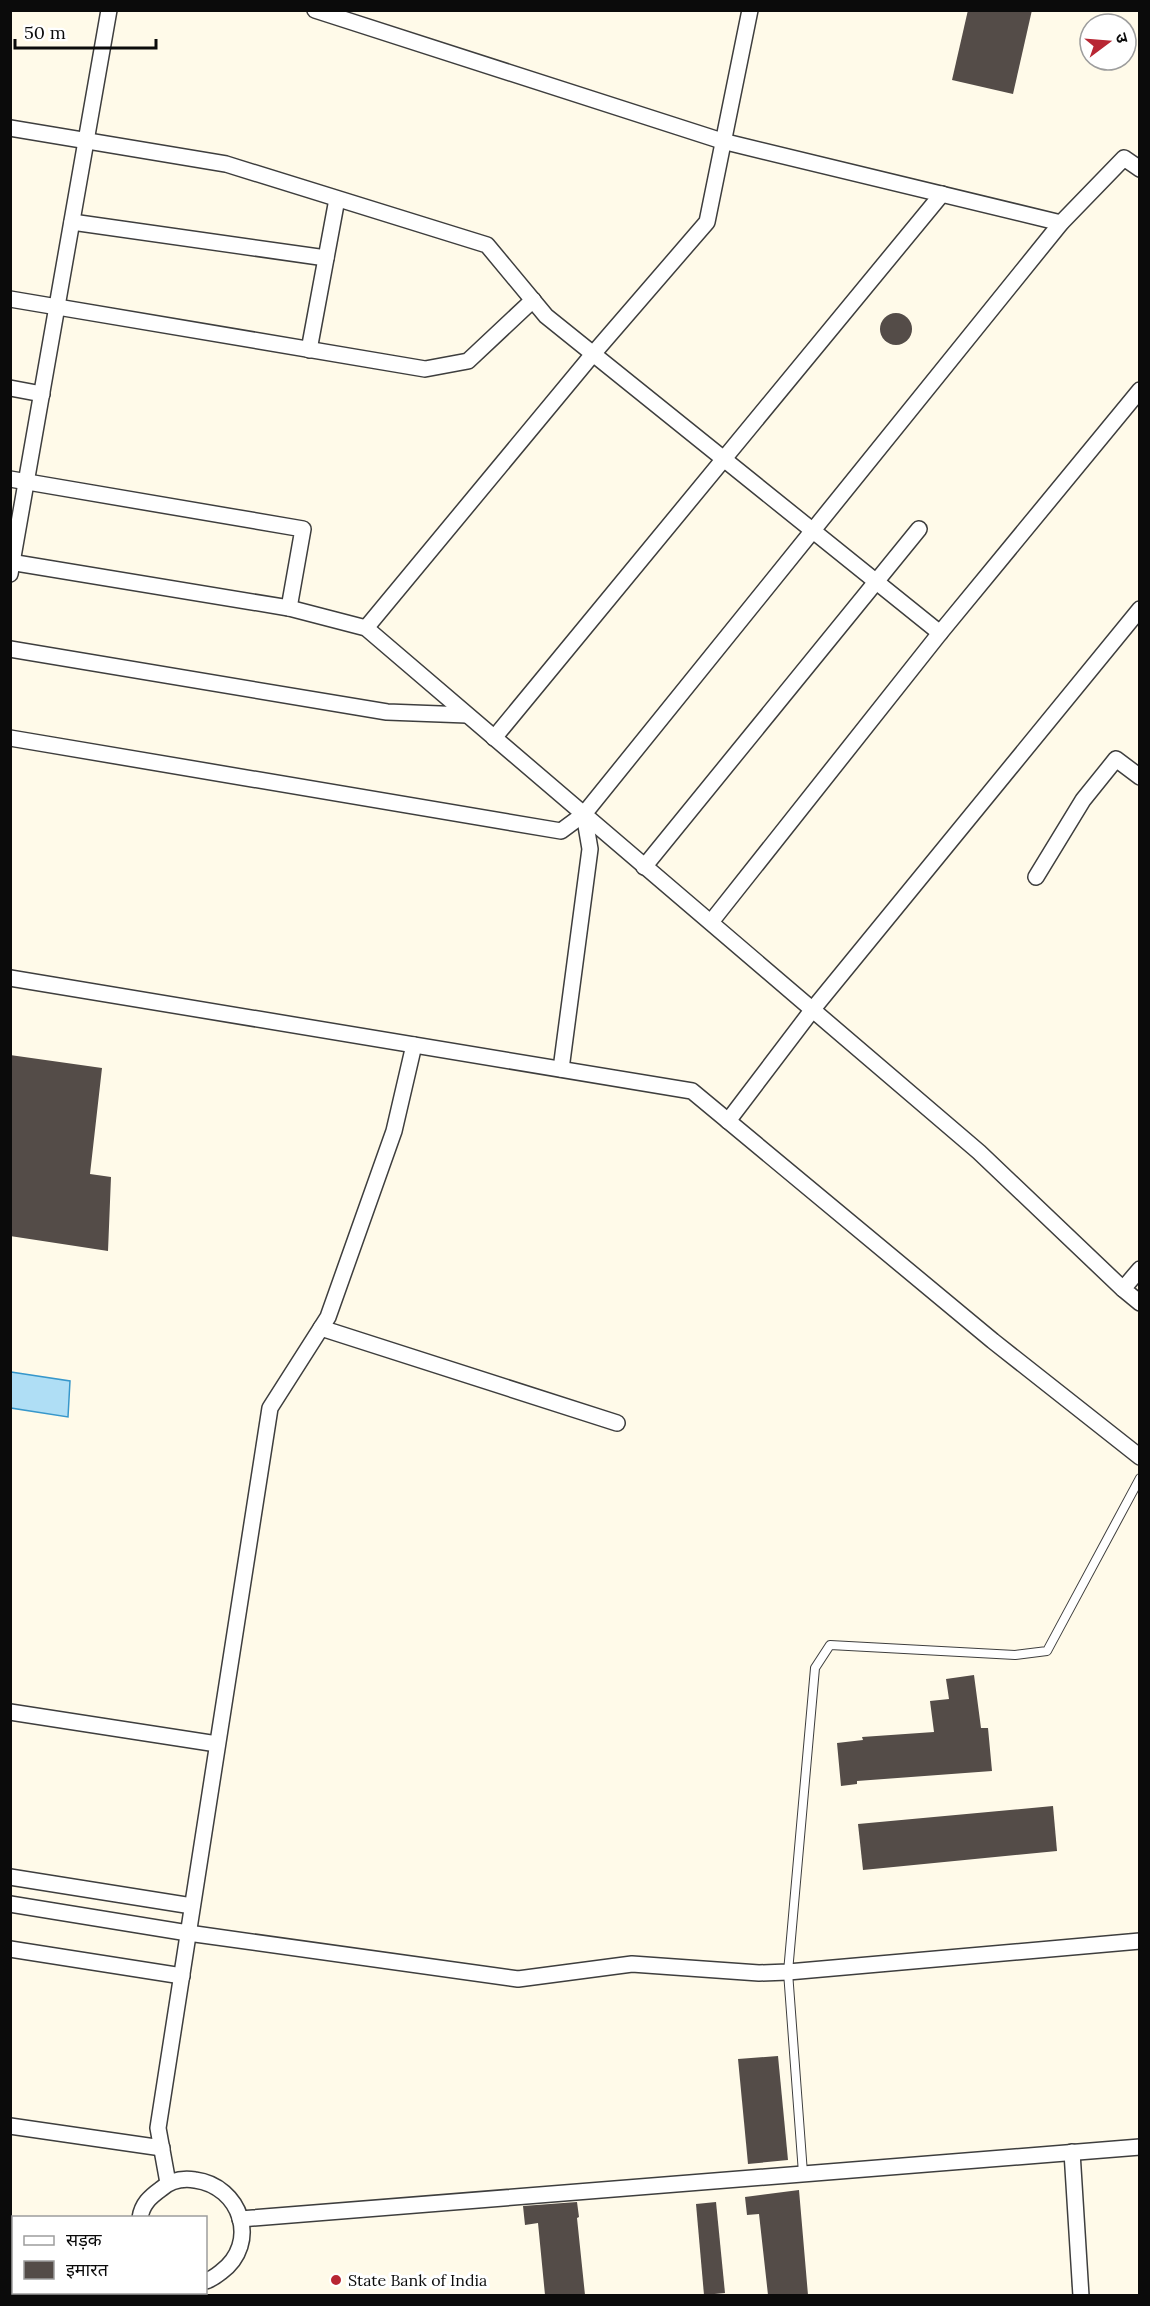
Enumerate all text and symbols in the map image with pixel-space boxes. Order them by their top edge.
scale bar [15,12,156,50]
north arrow [1078,12,1138,72]
text: 50 m [24,21,66,44]
text: उ [1112,31,1133,46]
legend [12,2216,207,2294]
text: सड़क [66,2228,103,2251]
text: इमारत [66,2258,109,2281]
place label: State Bank of India [348,2270,487,2290]
marker: State Bank of India [329,2273,343,2287]

